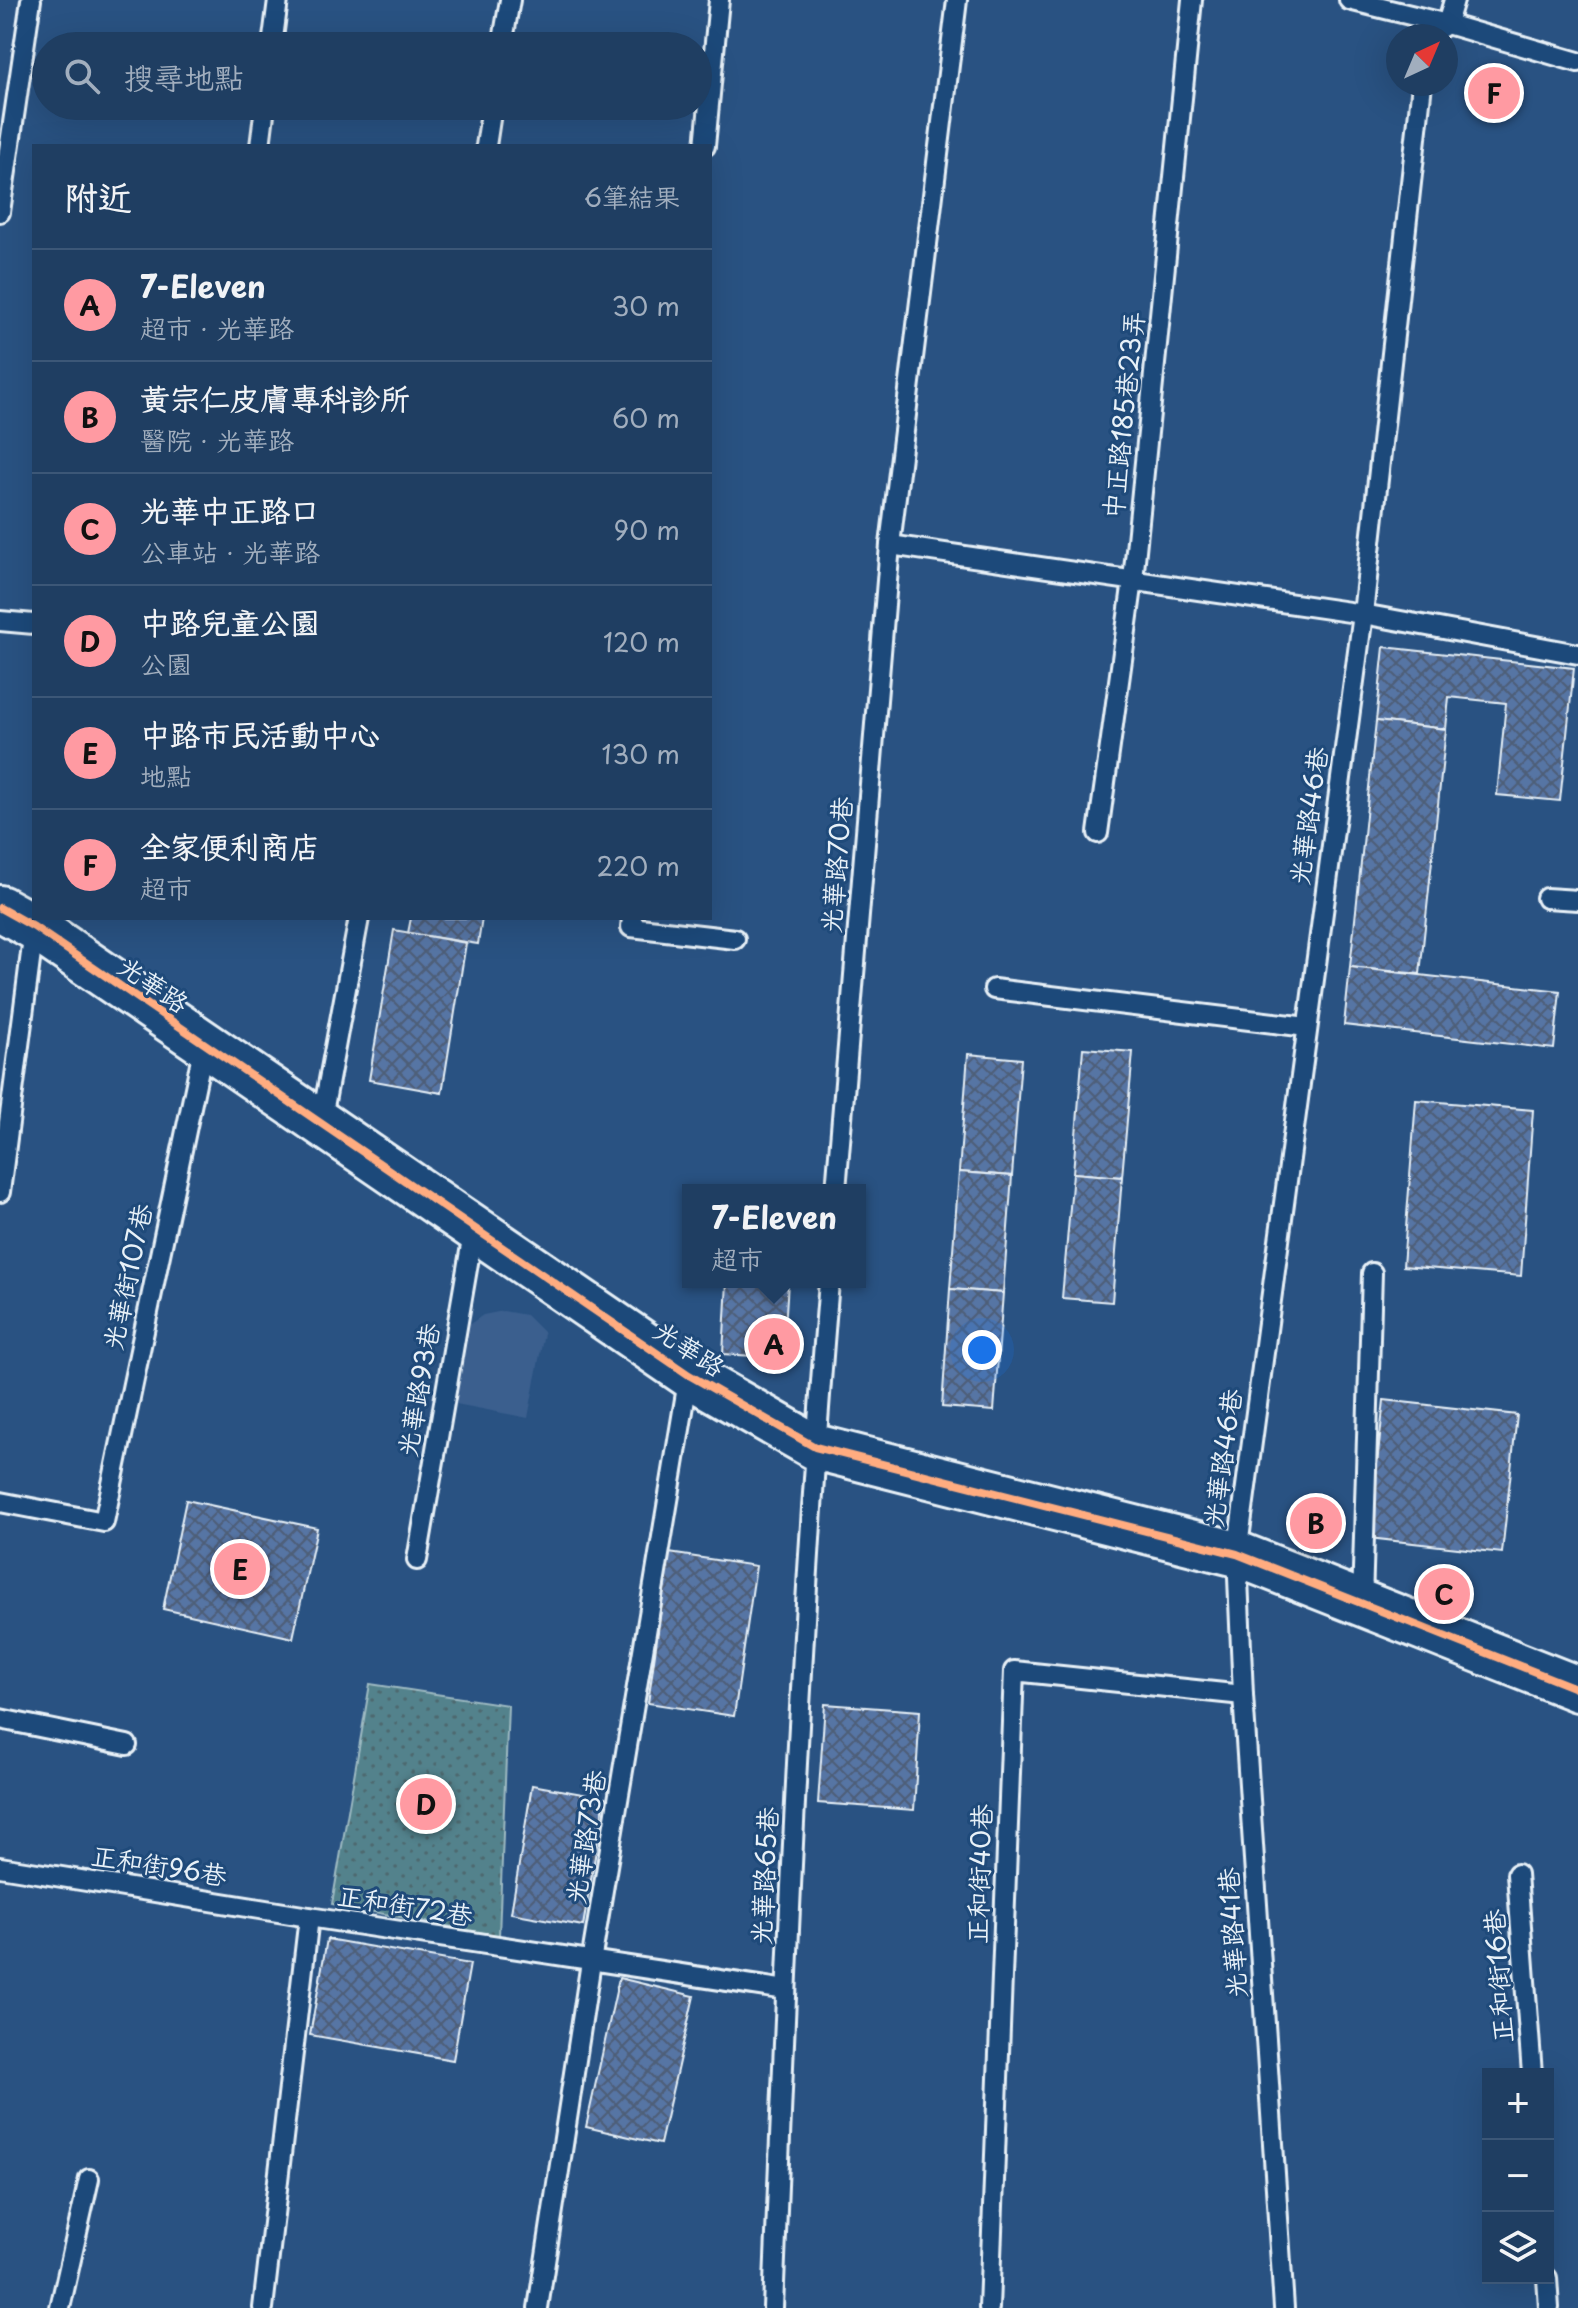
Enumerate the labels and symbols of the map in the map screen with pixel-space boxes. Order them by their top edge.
north arrow [1386,24,1458,96]
pin: F [1468,63,1520,123]
street label: 中正路185巷23弄 [1092,309,1153,521]
street label: 光華路46巷 [1279,744,1337,888]
street label: 光華路70巷 [810,795,861,935]
street label: 光華路 [111,946,197,1022]
street label: 光華街107巷 [92,1200,161,1353]
street label: 光華路 [646,1310,733,1385]
pin: A [748,1314,800,1374]
street label: 光華路93巷 [387,1320,449,1460]
your location [962,1330,1002,1370]
street label: 光華路46巷 [1193,1386,1251,1530]
pin: B [1290,1493,1342,1553]
pin: E [214,1539,266,1599]
pin: C [1418,1564,1470,1624]
street label: 光華路73巷 [555,1767,614,1907]
pin: D [400,1774,452,1834]
street label: 正和街40巷 [957,1803,1000,1945]
street label: 光華路65巷 [740,1806,787,1946]
street label: 正和街96巷 [89,1835,230,1894]
street label: 光華路41巷 [1207,1866,1256,2000]
street label: 正和街72巷 [335,1875,476,1934]
street label: 正和街16巷 [1473,1908,1522,2044]

